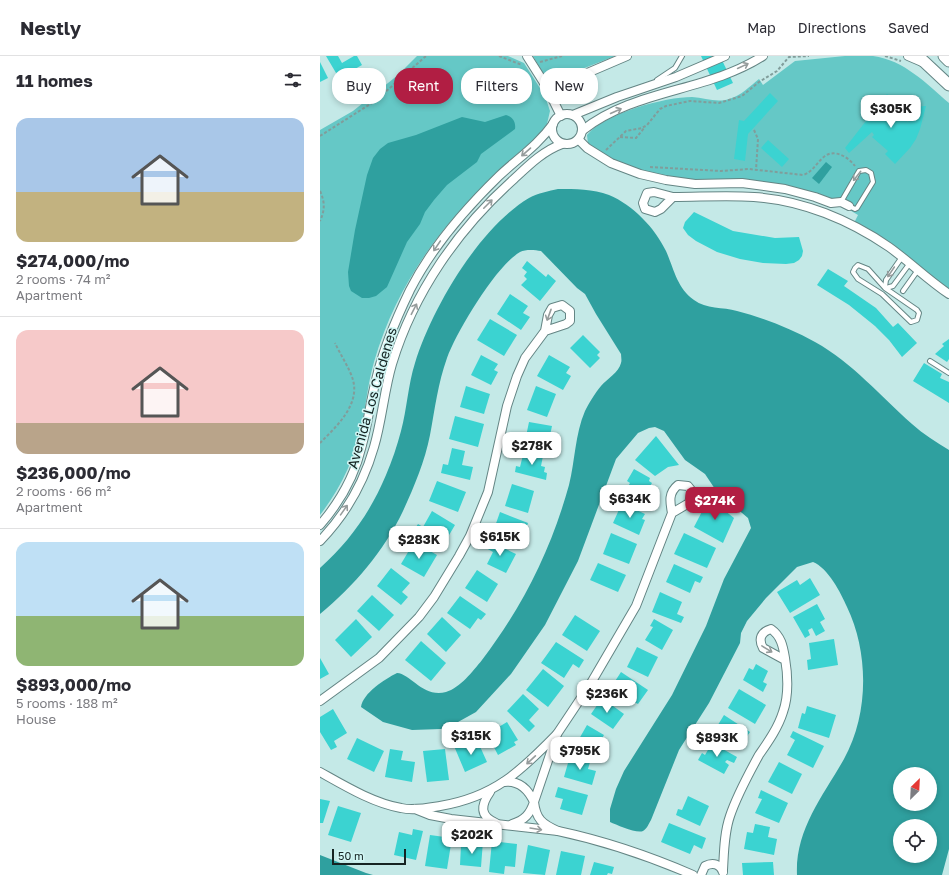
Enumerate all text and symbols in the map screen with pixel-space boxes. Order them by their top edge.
text: Nestly [20,16,81,39]
text: Map [747,19,776,36]
text: Directions [798,19,866,36]
text: Saved [888,19,929,36]
one-way arrow [737,62,749,69]
chip: Buy [332,68,386,104]
chip: Rent [394,68,453,104]
chip: Filters [461,68,532,104]
chip: New [540,68,598,104]
icon: filters [282,69,304,91]
text: 11 homes [16,70,93,91]
pin: $305K [863,95,919,129]
text: $305K [870,100,912,116]
one-way arrow [610,107,622,114]
icon: home [124,144,196,216]
one-way arrow [521,148,531,157]
one-way arrow [852,170,861,181]
one-way arrow [483,199,493,208]
one-way arrow [433,241,441,252]
text: $274,000/mo [16,250,129,271]
one-way arrow [887,266,895,277]
text: 2 rooms · 74 m² [16,271,110,287]
text: Apartment [16,287,83,303]
one-way arrow [411,304,418,316]
one-way arrow [545,309,553,321]
street label: Avenida Los Caldenes [343,325,400,471]
icon: home [124,356,196,428]
pin: $278K [504,432,560,466]
text: $278K [511,437,553,453]
text: $236,000/mo [16,462,131,483]
text: 2 rooms · 66 m² [16,483,111,499]
pin: $634K [602,485,658,519]
pin: $274K [687,487,743,521]
text: $634K [609,490,651,506]
text: $274K [694,492,736,508]
text: Apartment [16,499,83,515]
one-way arrow [340,505,348,516]
pin: $615K [472,523,528,557]
pin: $283K [391,526,447,560]
text: $615K [479,528,521,544]
text: $283K [398,531,440,547]
icon: home [124,568,196,640]
one-way arrow [761,646,773,654]
text: $893,000/mo [16,674,131,695]
pin: $236K [579,680,635,714]
text: $236K [586,685,628,701]
text: 5 rooms · 188 m² [16,695,118,711]
text: House [16,711,56,727]
pin: $315K [443,722,499,756]
pin: $893K [689,724,745,758]
text: $315K [451,727,491,743]
text: $893K [696,729,738,745]
pin: $795K [552,737,608,771]
text: $795K [559,742,601,758]
one-way arrow [526,755,536,765]
north arrow [893,767,937,811]
map controls [893,767,937,863]
button: locate [893,819,937,863]
pin: $202K [444,821,500,855]
one-way arrow [529,825,542,833]
text: $202K [451,826,493,842]
scale bar [332,847,406,866]
text: 50 m [338,849,364,862]

